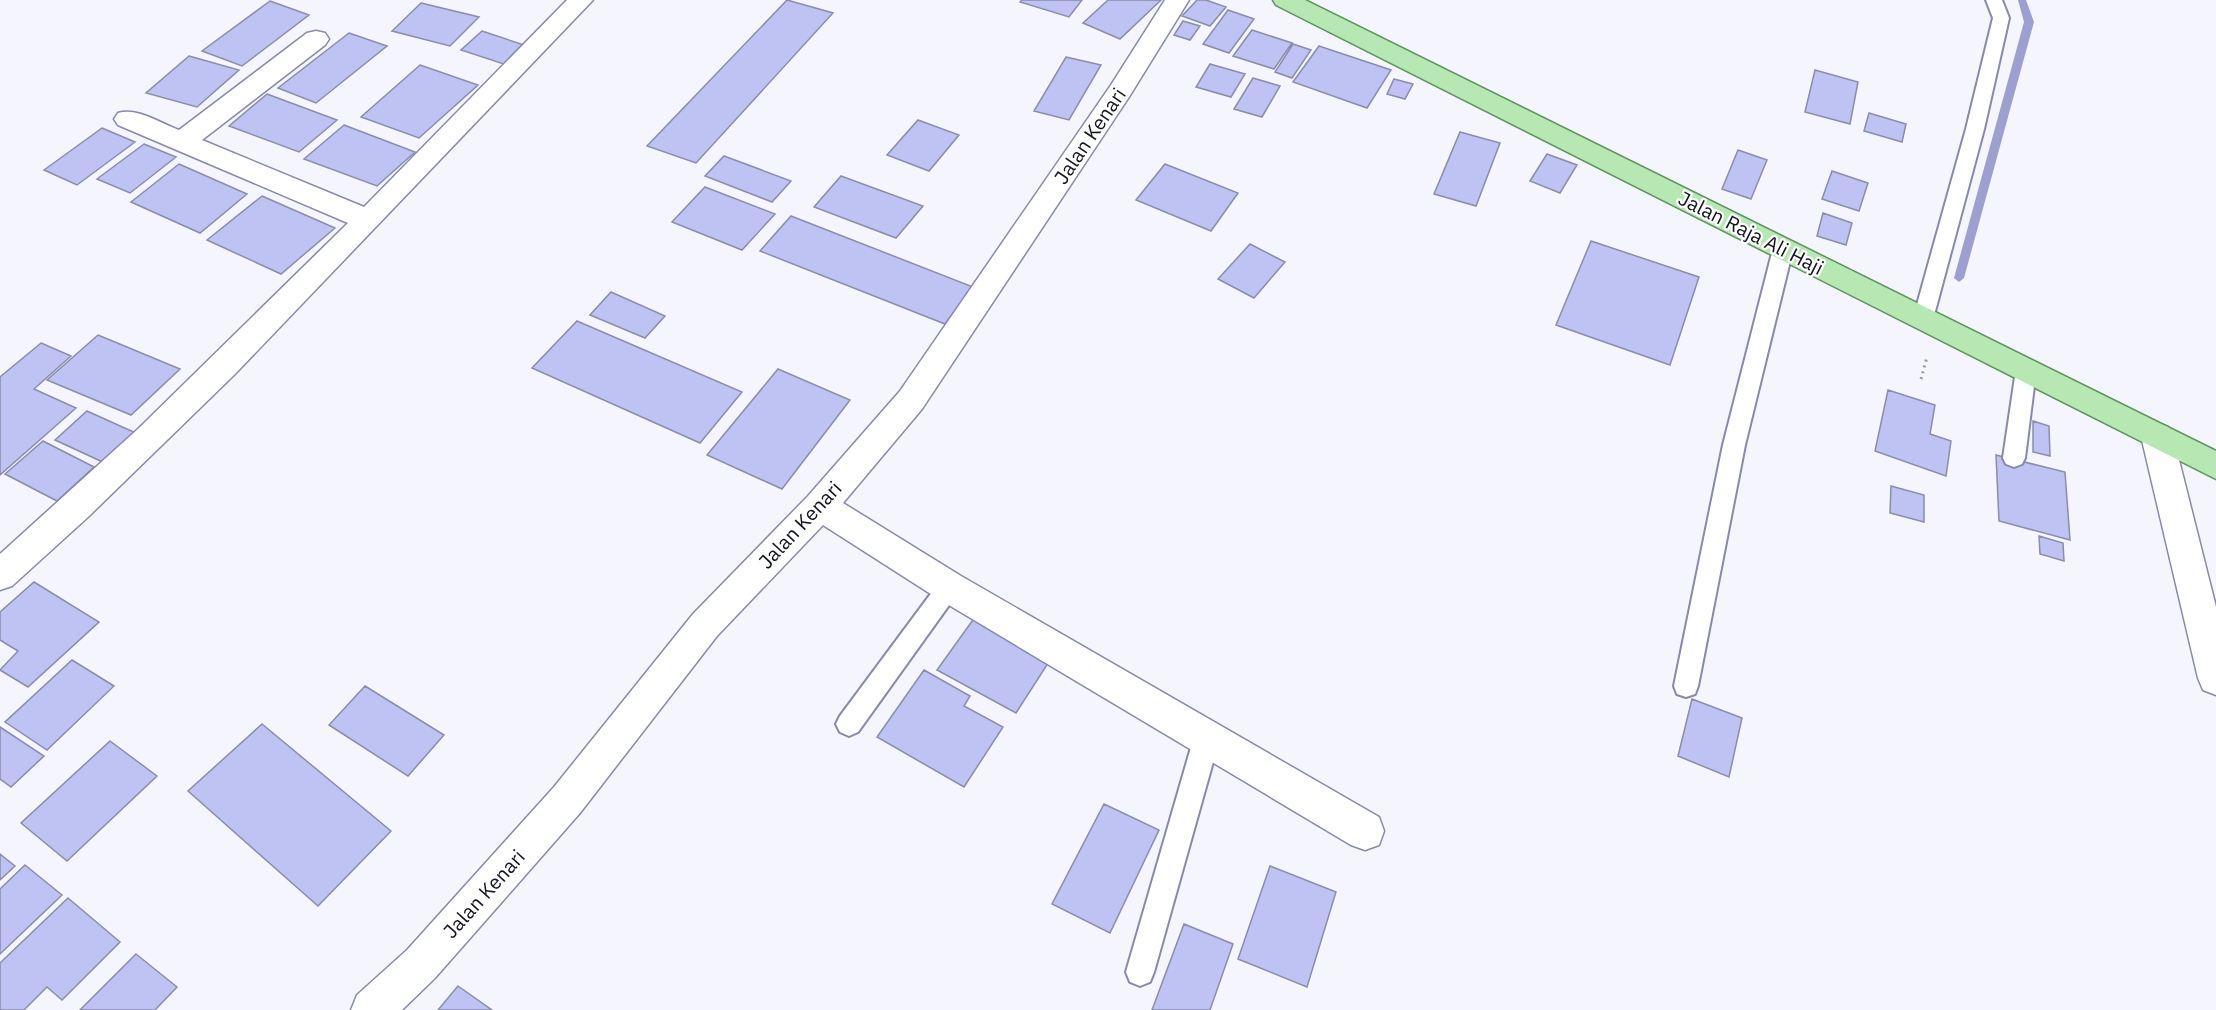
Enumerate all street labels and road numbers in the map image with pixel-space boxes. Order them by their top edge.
street label: Jalan Kenari [1047,82,1132,189]
street label: Jalan Raja Ali Haji [1674,184,1828,281]
street label: Jalan Kenari [752,475,847,574]
street label: Jalan Kenari [437,844,531,944]

